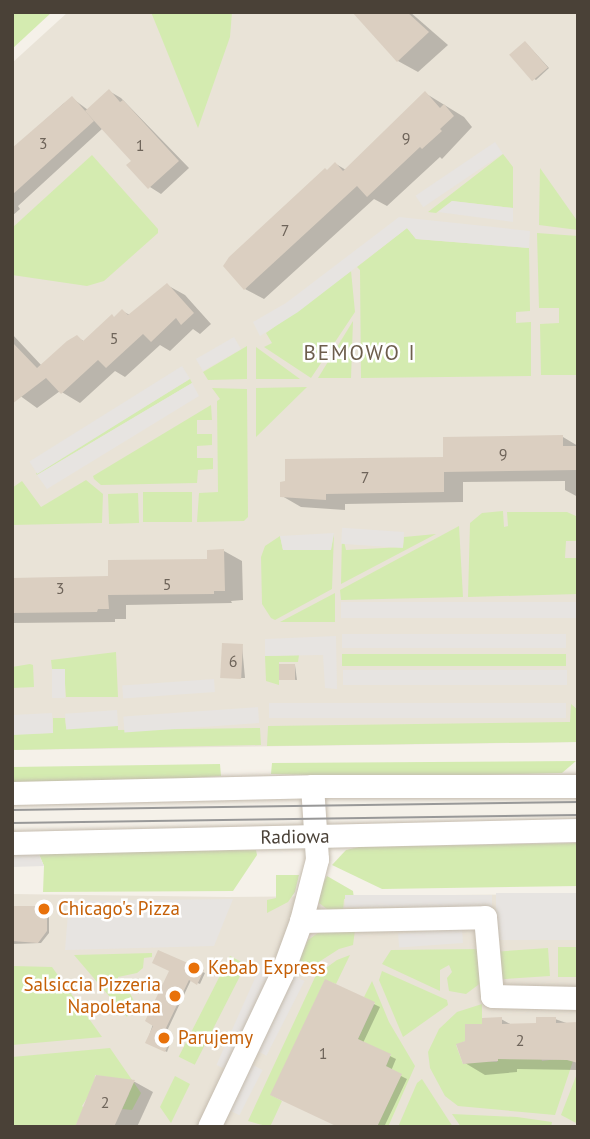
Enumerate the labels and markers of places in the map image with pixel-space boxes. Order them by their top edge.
place label: Chicago's Pizza [58,898,180,920]
marker: Chicago's Pizza [36,901,52,917]
place label: Kebab Express [208,957,326,979]
marker: Kebab Express [186,960,202,976]
place label: Salsiccia Pizzeria Napoletana [24,974,161,1018]
marker: Salsiccia Pizzeria Napoletana [167,988,183,1004]
place label: Parujemy [178,1027,253,1049]
marker: Parujemy [156,1030,172,1046]

